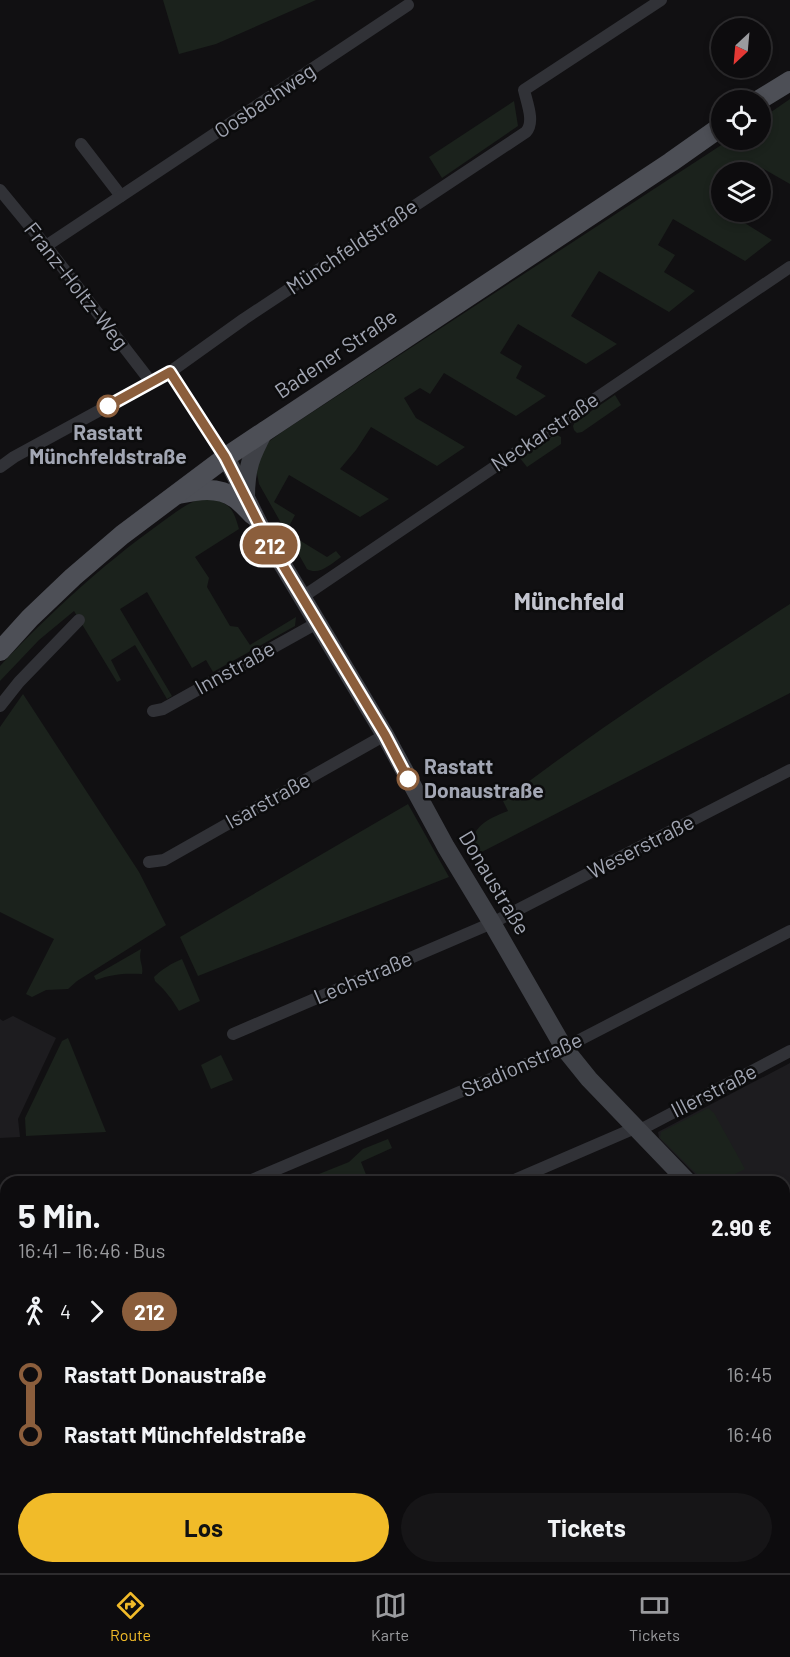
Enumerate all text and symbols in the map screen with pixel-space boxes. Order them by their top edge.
north arrow [711,18,771,78]
map controls [711,18,771,222]
street label: Oosbachweg [209,57,319,143]
button: locate [711,90,771,150]
button: layers [711,162,771,222]
street label: Münchfeldstraße [281,193,421,299]
street label: Franz-Holtz-Weg [20,217,134,353]
street label: Badener Straße [269,303,401,403]
street label: Neckarstraße [486,386,603,476]
marker: Rastatt Münchfeldstraße [97,395,119,417]
place label: Rastatt Münchfeldstraße [29,419,187,468]
line badge: 212 [236,526,304,564]
text: 212 [255,533,285,558]
district label: Münchfeld [514,586,624,615]
street label: Innstraße [190,635,278,699]
place label: Rastatt Donaustraße [424,753,544,802]
street label: Isarstraße [221,766,314,833]
marker: Rastatt Donaustraße [397,768,419,790]
street label: Weserstraße [583,808,698,883]
street label: Donaustraße [455,826,536,939]
street label: Lechstraße [310,945,415,1009]
street label: Stadionstraße [457,1026,585,1101]
street label: Illerstraße [666,1057,760,1122]
text: 5 Min. [18,1195,101,1235]
text: 2.90 € [711,1214,772,1240]
text: 16:41 – 16:46 · Bus [18,1238,165,1262]
icon: walk [18,1295,51,1328]
icon: forward [80,1295,113,1328]
text: 4 [60,1299,71,1323]
text: 212 [134,1299,165,1324]
text: Rastatt Donaustraße [64,1361,266,1387]
text: 16:45 [727,1362,772,1386]
text: Rastatt Münchfeldstraße [64,1421,306,1447]
text: 16:46 [727,1422,772,1446]
button: Los [18,1493,389,1562]
button: Tickets [401,1493,772,1562]
tab: Route [110,1589,151,1644]
tab: Karte [371,1589,409,1644]
tab: Tickets [629,1589,680,1644]

